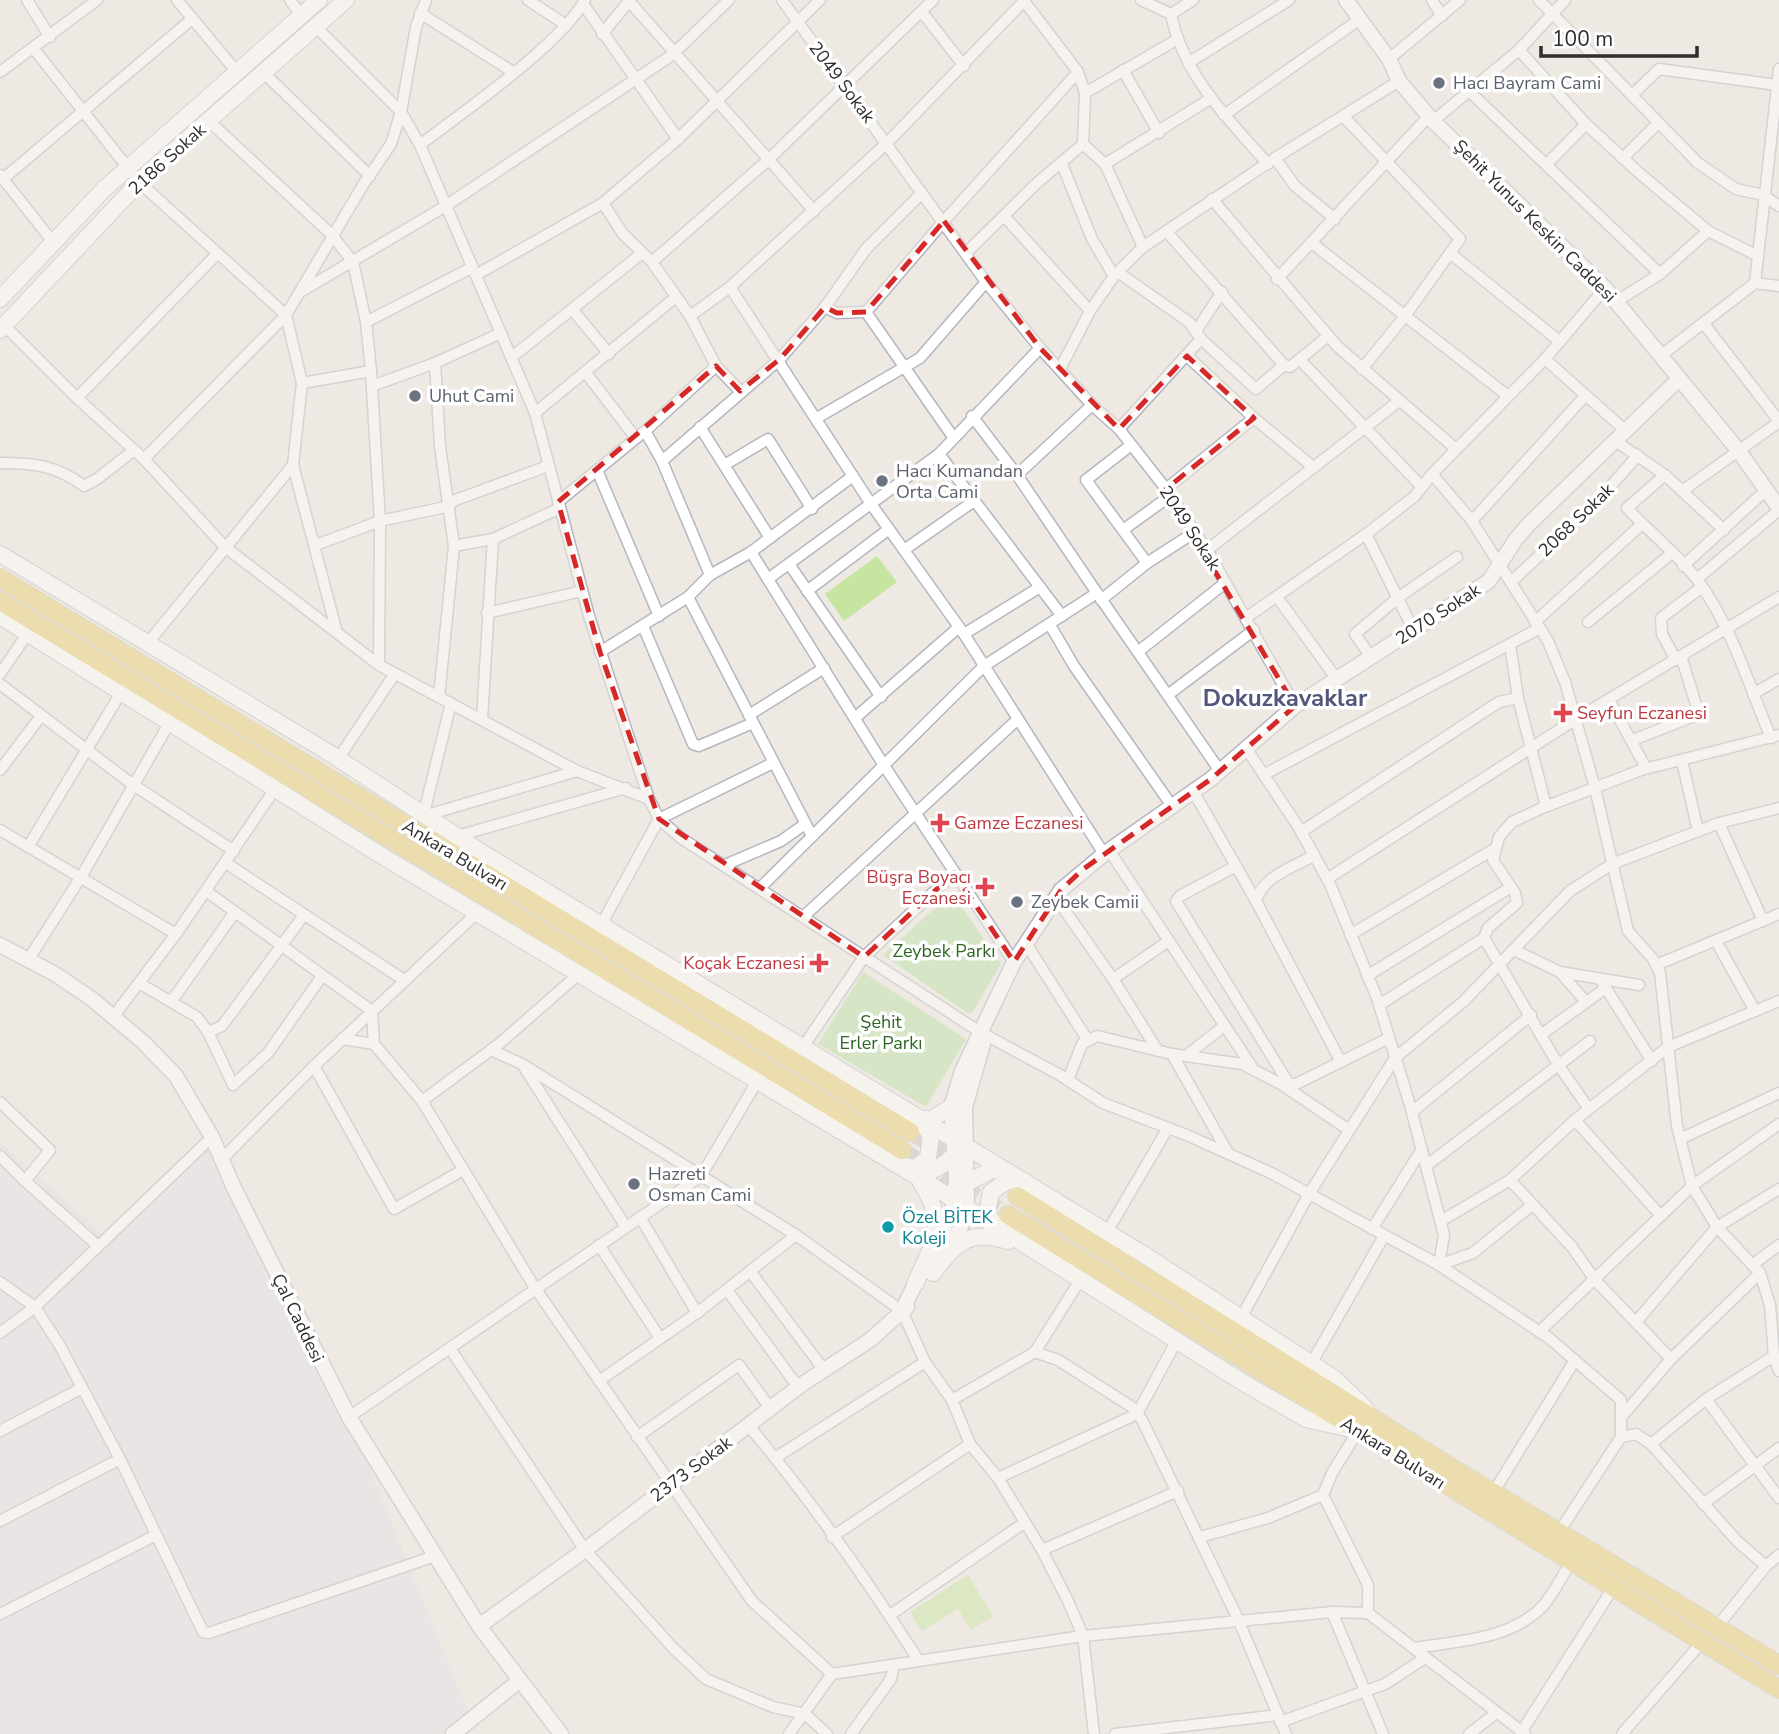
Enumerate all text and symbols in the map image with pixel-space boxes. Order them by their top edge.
scale bar [1541,14,1697,58]
text: 100 m [1552,25,1613,53]
street label: 2049 Sokak [803,36,881,128]
place label: Hacı Bayram Cami [1453,71,1601,95]
marker: Hacı Bayram Cami [1431,75,1447,91]
street label: 2186 Sokak [123,117,212,200]
street label: Şehit Yunus Keskin Caddesi [1448,134,1622,308]
place label: Uhut Cami [429,384,514,408]
marker: Uhut Cami [407,388,423,404]
place label: Hacı Kumandan Orta Cami [896,459,1023,504]
marker: Hacı Kumandan Orta Cami [874,473,890,489]
street label: 2068 Sokak [1533,477,1620,562]
street label: 2049 Sokak [1154,481,1227,576]
street label: 2070 Sokak [1391,577,1486,650]
district label: Dokuzkavaklar [1203,682,1368,714]
place label: Seyfun Eczanesi [1577,701,1707,725]
marker: Seyfun Eczanesi [1555,705,1571,721]
place label: Gamze Eczanesi [954,811,1084,835]
street label: Ankara Bulvarı [398,814,512,896]
marker: Gamze Eczanesi [932,815,948,831]
place label: Büşra Boyacı Eczanesi [866,865,971,910]
marker: Büşra Boyacı Eczanesi [977,879,993,895]
place label: Zeybek Camii [1031,890,1139,914]
marker: Zeybek Camii [1009,894,1025,910]
park label: Zeybek Parkı [893,939,995,963]
place label: Koçak Eczanesi [683,951,805,975]
marker: Koçak Eczanesi [811,955,827,971]
park label: Şehit Erler Parkı [840,1010,922,1055]
place label: Hazreti Osman Cami [648,1162,751,1207]
marker: Hazreti Osman Cami [626,1176,642,1192]
place label: Özel BİTEK Koleji [902,1205,994,1250]
marker: Özel BİTEK Koleji [880,1219,896,1235]
street label: Çal Caddesi [266,1270,330,1366]
street label: Ankara Bulvarı [1336,1411,1450,1495]
street label: 2373 Sokak [645,1430,737,1508]

